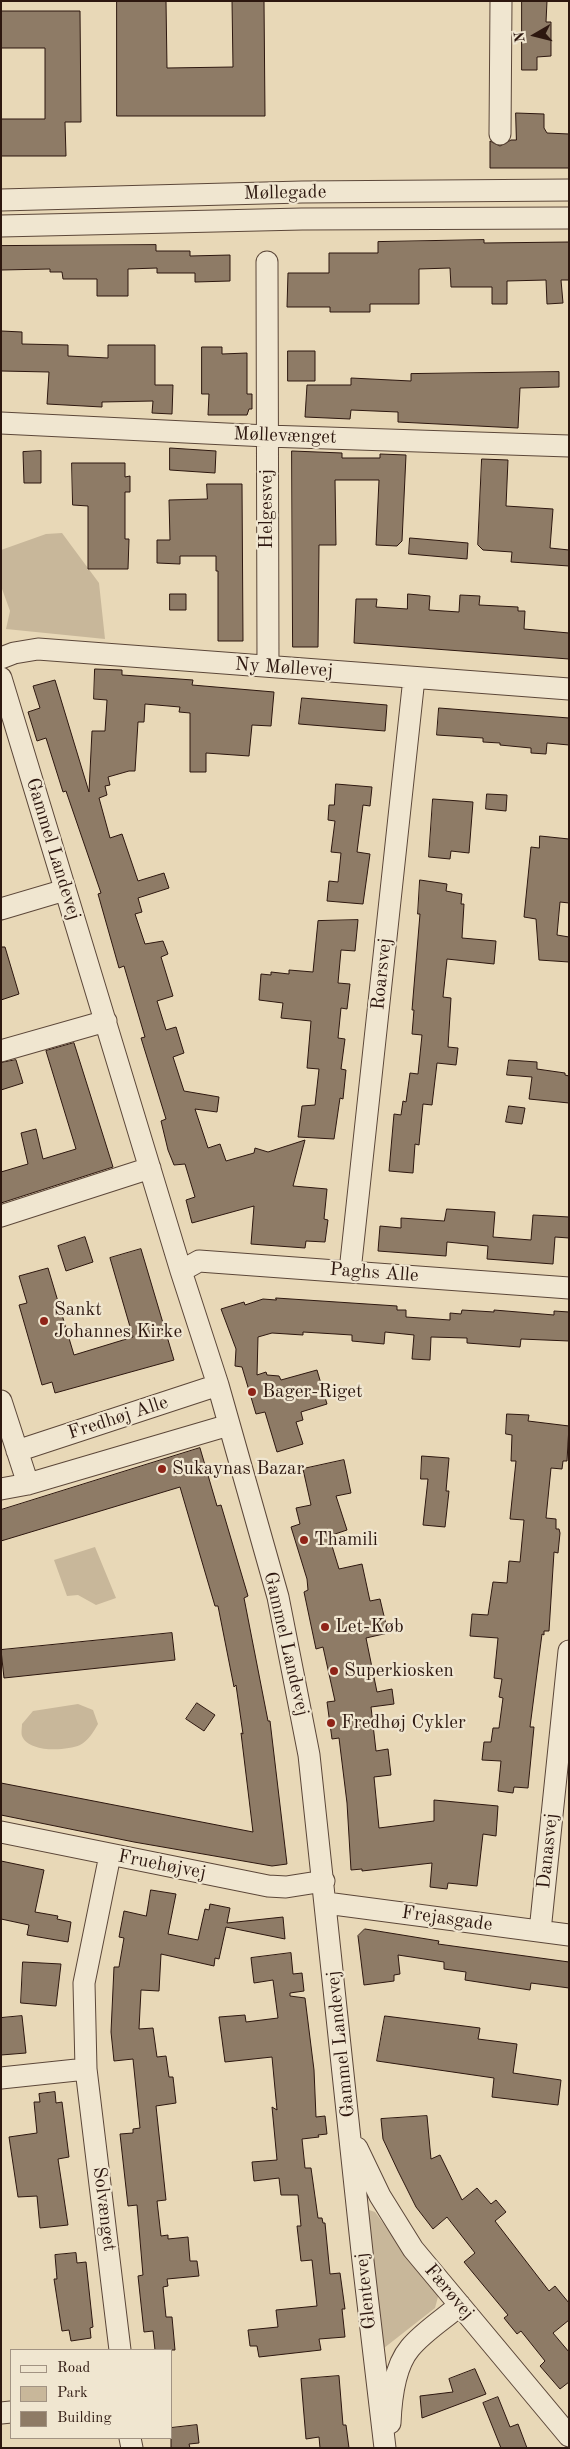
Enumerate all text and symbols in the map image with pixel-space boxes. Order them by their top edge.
north arrow [510,10,560,60]
text: N [512,31,528,43]
street label: Møllegade [243,181,327,205]
street label: Møllevænget [233,423,337,449]
street label: Helgesvej [256,469,278,549]
street label: Ny Møllevej [234,653,334,683]
street label: Gammel Landevej [21,775,85,923]
street label: Roarsvej [367,937,397,1011]
street label: Paghs Alle [329,1259,419,1287]
place label: Sankt Johannes Kirke [54,1299,182,1343]
marker: Sankt Johannes Kirke [38,1315,50,1327]
place label: Bager-Riget [262,1381,363,1403]
marker: Bager-Riget [246,1386,258,1398]
street label: Fredhøj Alle [65,1391,171,1445]
place label: Sukaynas Bazar [172,1458,304,1480]
marker: Sukaynas Bazar [156,1463,168,1475]
place label: Thamili [314,1529,378,1551]
marker: Thamili [298,1534,310,1546]
street label: Gammel Landevej [258,1570,314,1718]
place label: Let-Køb [335,1616,404,1638]
marker: Let-Køb [319,1621,331,1633]
place label: Superkiosken [344,1660,454,1682]
marker: Superkiosken [328,1665,340,1677]
place label: Fredhøj Cykler [341,1712,466,1734]
marker: Fredhøj Cykler [325,1717,337,1729]
street label: Danasvej [533,1812,563,1890]
street label: Fruehøjvej [116,1845,208,1885]
street label: Frejasgade [400,1901,494,1937]
street label: Gammel Landevej [322,1969,360,2119]
street label: Solvænget [88,2165,120,2253]
street label: Glentevej [351,2251,381,2331]
street label: Færøvej [419,2259,479,2325]
legend [10,2349,172,2439]
text: Road [57,2361,90,2376]
text: Park [57,2386,88,2401]
text: Building [57,2411,112,2426]

